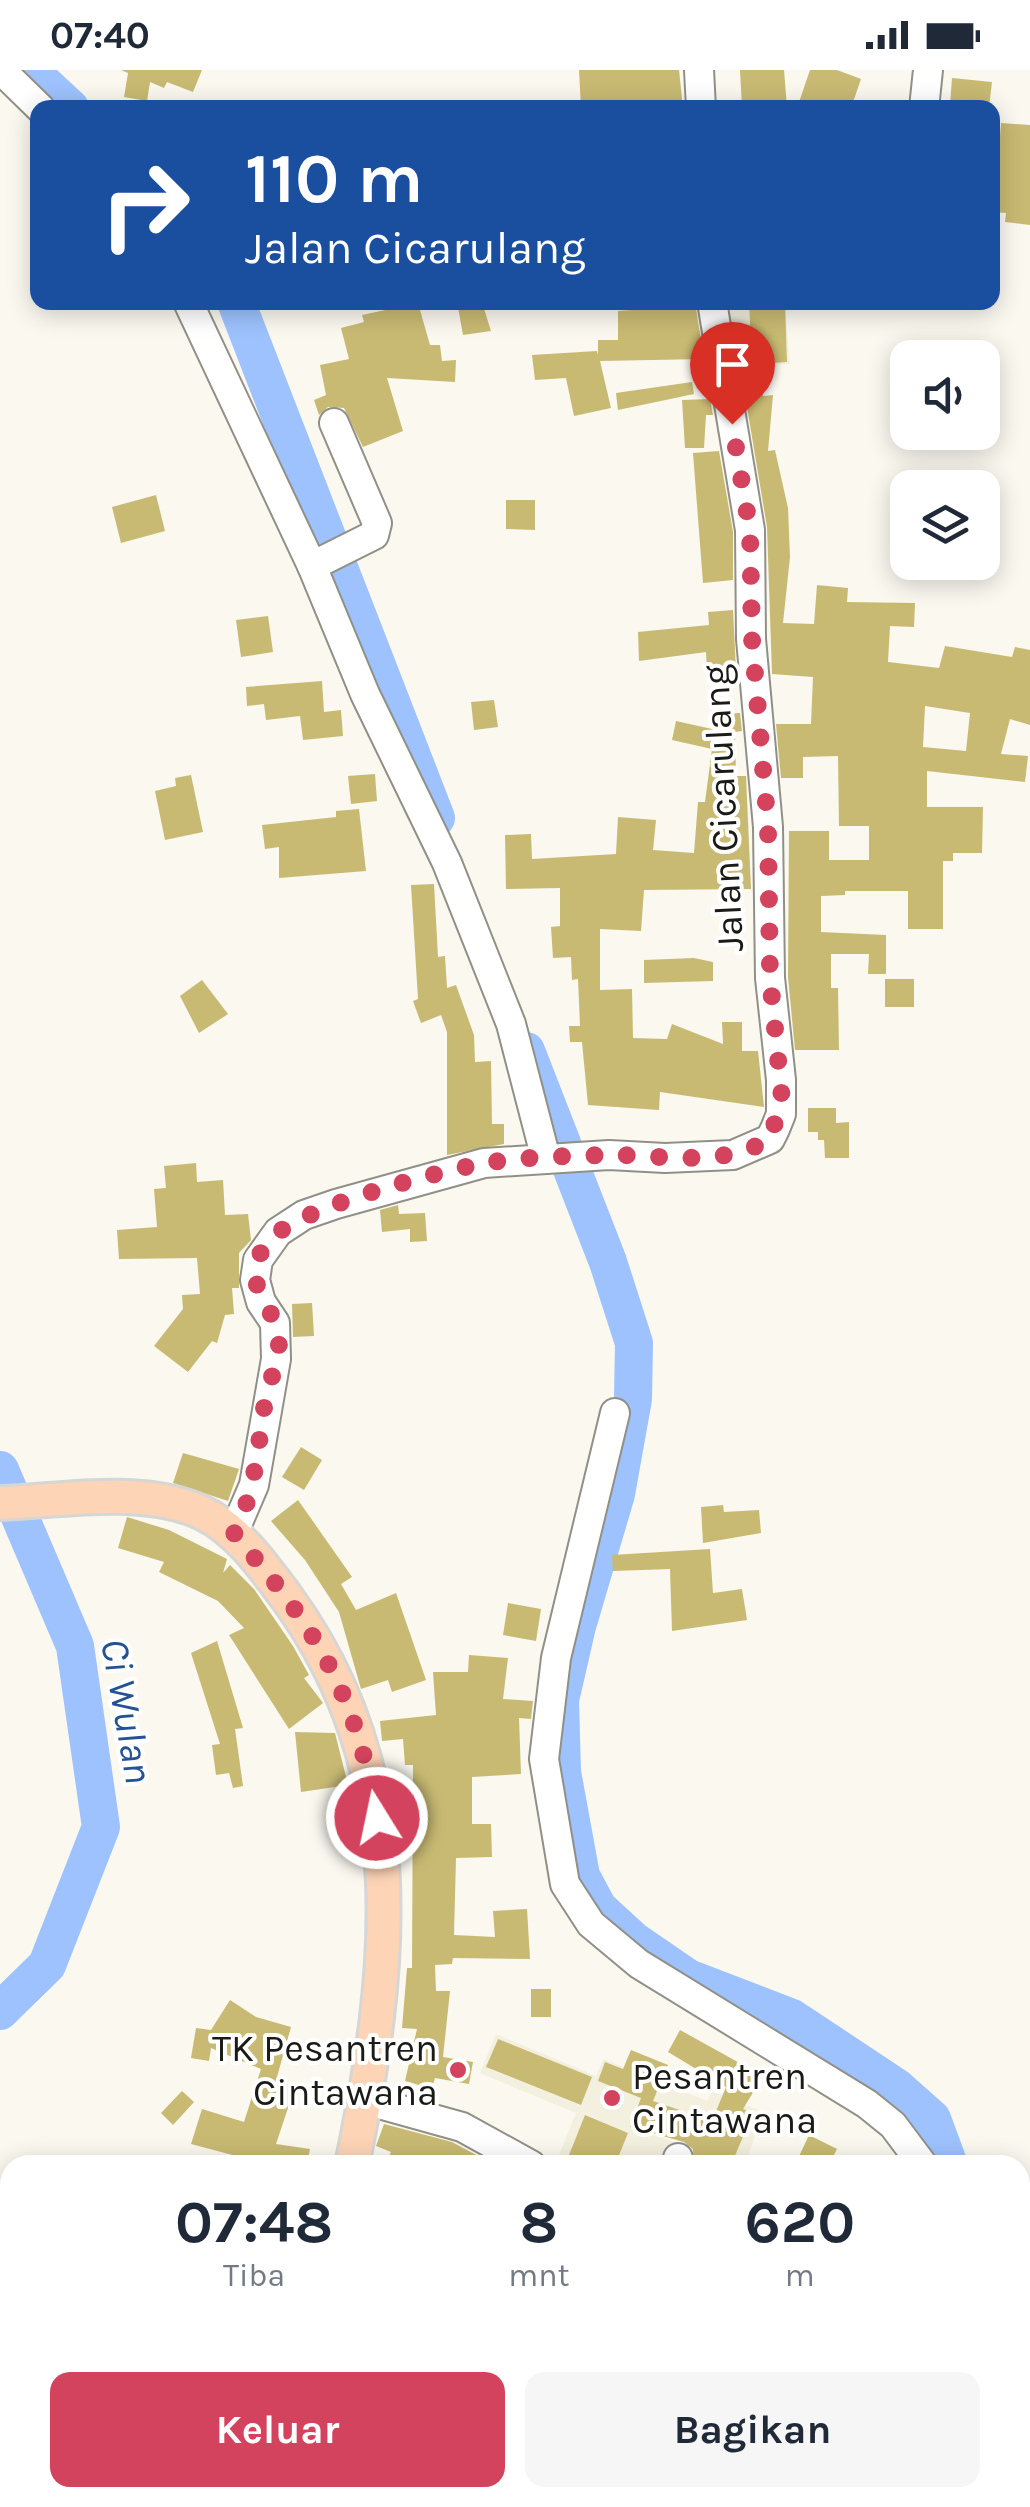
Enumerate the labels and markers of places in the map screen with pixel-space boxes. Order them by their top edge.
pin [690,322,775,425]
place label: TK Pesantren Cintawana [212,2026,438,2115]
place label: Pesantren Cintawana [632,2054,817,2143]
marker: TK Pesantren Cintawana [447,2059,469,2081]
marker: Pesantren Cintawana [601,2087,623,2109]

